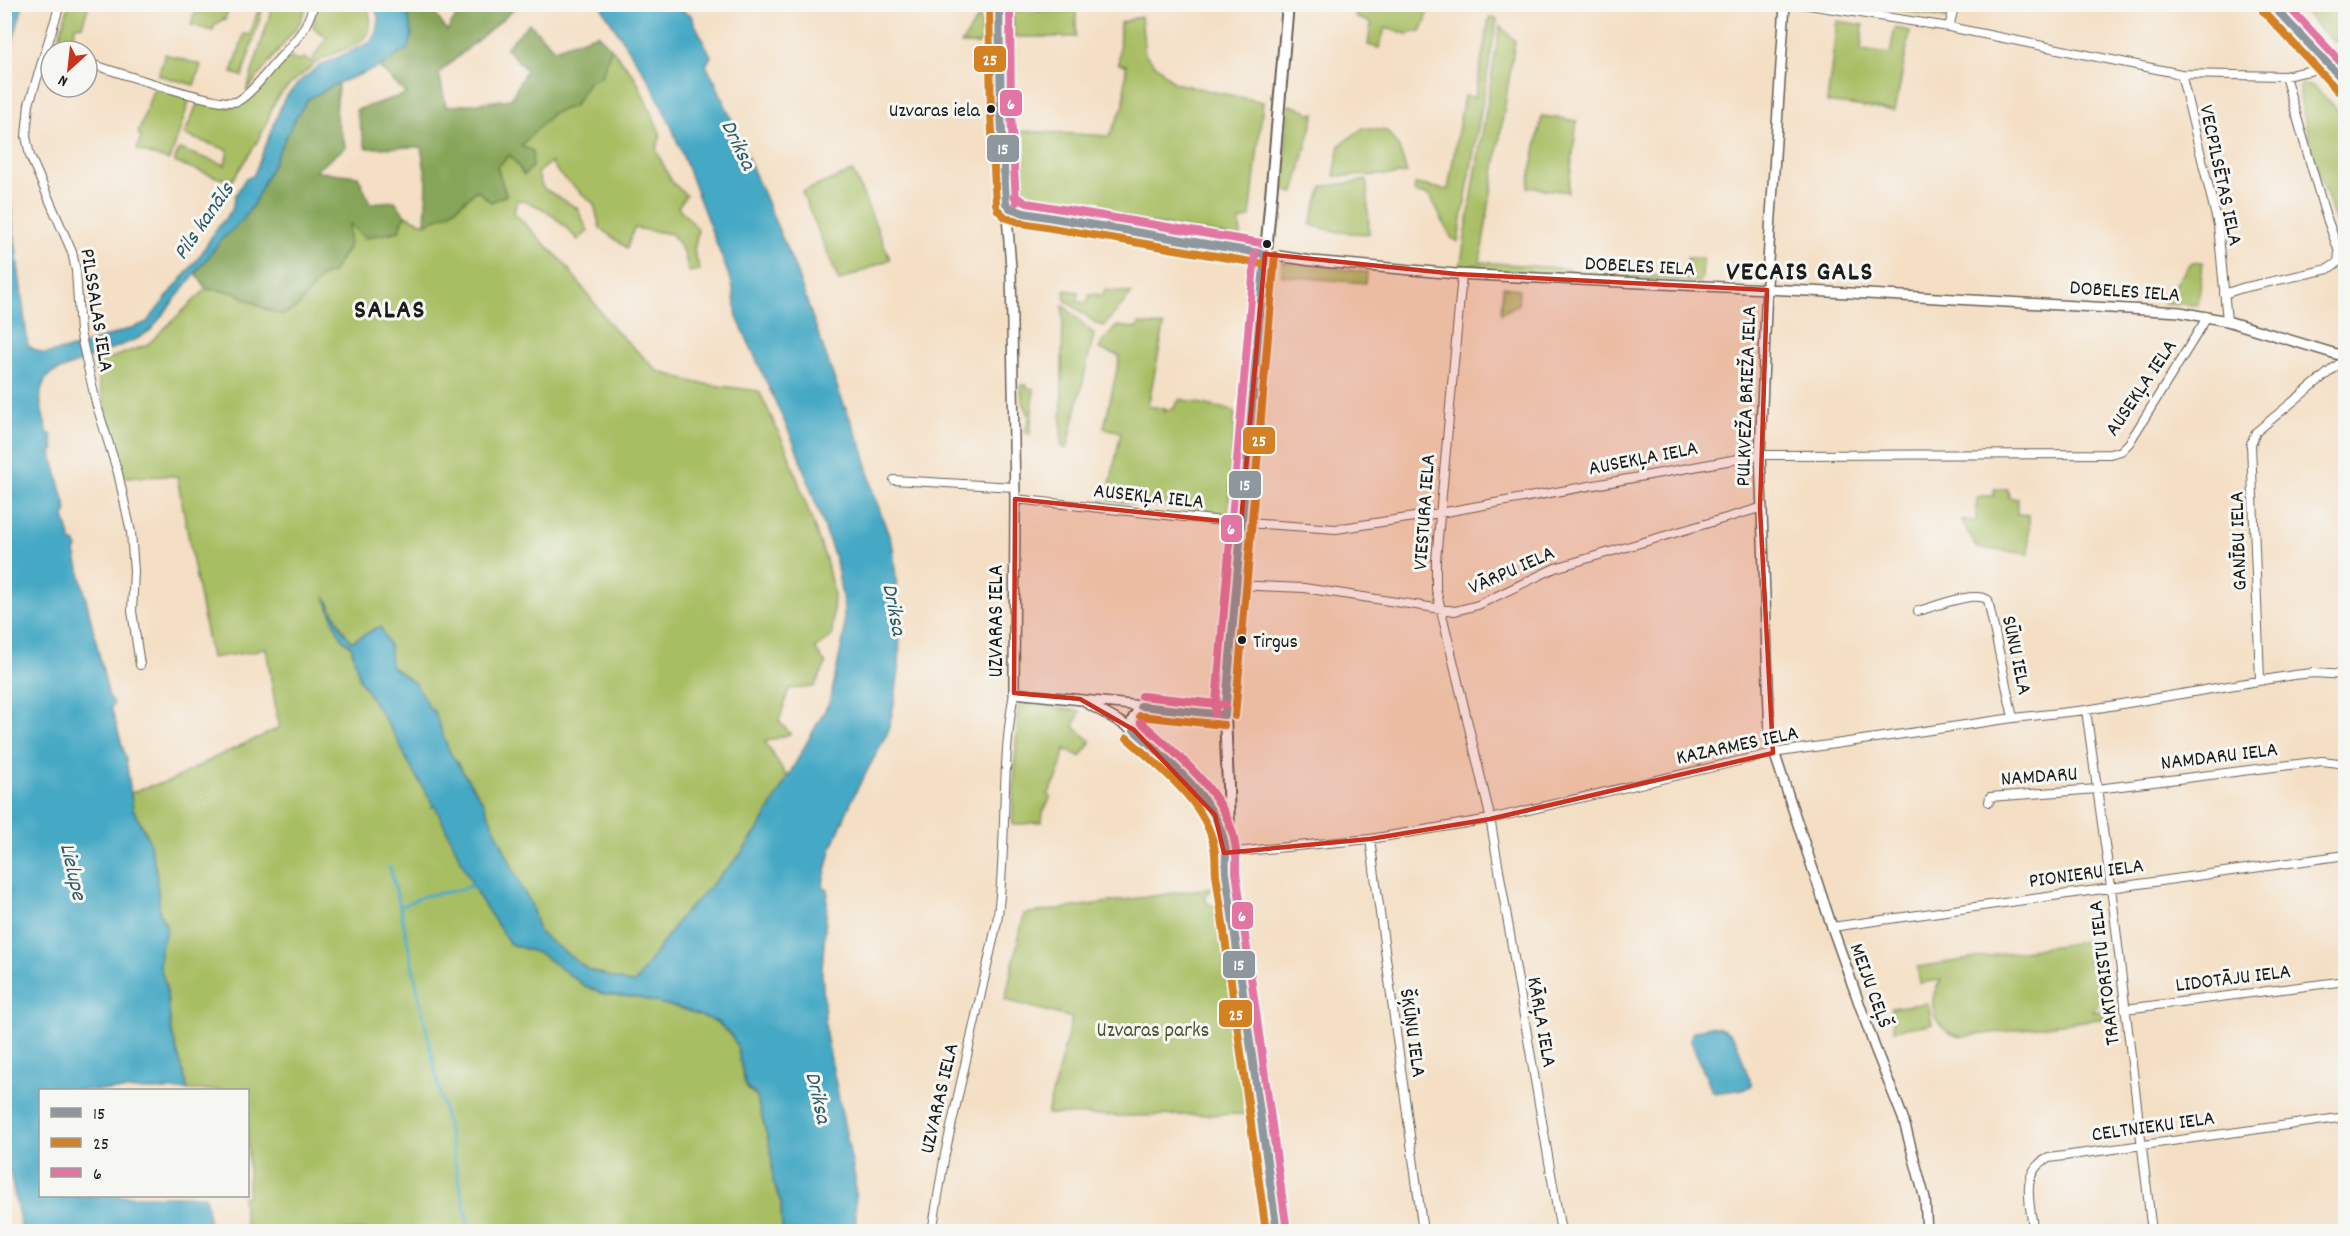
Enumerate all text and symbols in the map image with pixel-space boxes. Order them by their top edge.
north arrow [39,39,99,99]
line badge: 25 [973,45,1007,73]
text: 25 [983,50,997,73]
text: N [54,68,72,92]
line badge: 6 [999,89,1023,117]
text: 6 [1007,94,1015,117]
place label: Uzvaras iela [889,98,981,126]
street label: VECPILSĒTAS IELA [2189,102,2249,249]
marker: Uzvaras iela [985,103,997,115]
water label: Driksa [711,115,763,177]
line badge: 15 [986,134,1020,163]
text: 15 [998,139,1008,162]
water label: Pils kanāls [167,176,243,267]
unlabelled marker [1261,238,1273,250]
street label: PILSSALAS IELA [70,246,120,374]
street label: DOBELES IELA [1584,250,1696,286]
district label: VECAIS GALS [1726,254,1874,293]
street label: DOBELES IELA [2069,274,2181,312]
district label: SALAS [354,292,426,331]
street label: PULKVEŽA BRIEŽA IELA [1730,305,1766,487]
street label: AUSEKĻA IELA [2099,334,2186,443]
line badge: 25 [1242,426,1276,455]
text: 25 [1252,431,1266,454]
street label: AUSEKĻA IELA [1586,435,1701,485]
street label: VIESTURA IELA [1407,453,1445,571]
line badge: 15 [1228,470,1262,499]
text: 15 [1240,475,1250,498]
street label: AUSEKĻA IELA [1092,477,1205,519]
street label: GANĪBU IELA [2223,491,2257,591]
line badge: 6 [1220,514,1243,543]
text: 6 [1227,519,1235,542]
street label: VĀRPU IELA [1464,539,1560,604]
street label: UZVARAS IELA [983,565,1013,677]
water label: Driksa [872,581,913,640]
street label: SŪNU IELA [1992,613,2038,698]
place label: Tirgus [1253,629,1298,657]
marker: Tirgus [1236,634,1248,646]
street label: KAZARMES IELA [1674,719,1801,775]
street label: NAMDARU IELA [2159,736,2280,780]
street label: NAMDARU [2000,760,2079,796]
water label: Lielupe [50,840,93,904]
street label: PIONIERU IELA [2027,852,2146,898]
street label: TRAKTORISTU IELA [2082,899,2130,1047]
line badge: 6 [1231,901,1254,930]
text: 6 [1238,906,1246,929]
street label: MEIJU CEĻŠ [1840,940,1898,1033]
line badge: 15 [1222,950,1256,979]
text: 15 [1234,955,1244,978]
street label: LIDOTĀJU IELA [2174,958,2293,1002]
street label: KĀRĻA IELA [1517,975,1563,1070]
street label: ŠĶŪŅU IELA [1390,987,1432,1080]
line badge: 25 [1218,999,1253,1028]
text: 25 [1229,1005,1243,1028]
park label: Uzvaras parks [1097,1017,1209,1047]
street label: UZVARAS IELA [914,1040,968,1157]
water label: Driksa [796,1069,838,1128]
legend [39,1089,249,1197]
text: 15 [93,1103,105,1128]
street label: CELTNIEKU IELA [2090,1104,2217,1151]
text: 25 [93,1133,109,1158]
text: 6 [93,1163,102,1188]

